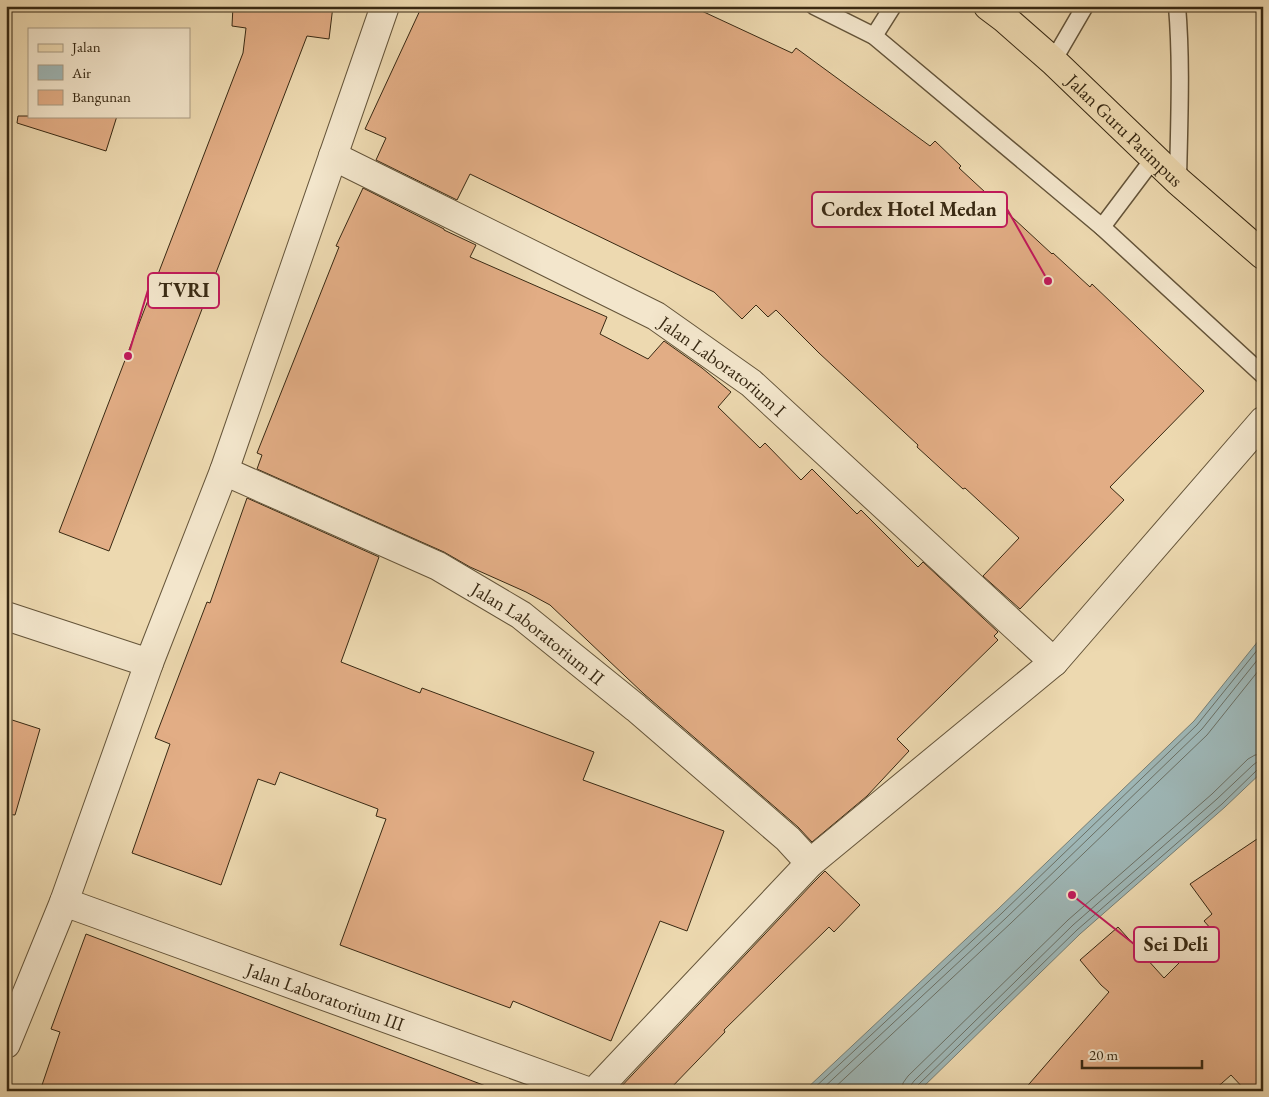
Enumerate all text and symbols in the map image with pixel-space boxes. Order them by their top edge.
legend [28,28,190,118]
text: Jalan [70,37,101,56]
text: Air [71,63,91,82]
street label: Jalan Guru Patimpus [1059,67,1188,192]
text: Bangunan [72,87,131,106]
callout: Cordex Hotel Medan [812,192,1007,227]
text: Cordex Hotel Medan [821,196,997,222]
callout: TVRI [148,273,219,308]
text: TVRI [158,277,210,303]
street label: Jalan Laboratorium I [652,309,792,423]
street label: Jalan Laboratorium II [465,575,610,691]
callout: Sei Deli [1134,927,1219,962]
text: Sei Deli [1144,931,1208,957]
street label: Jalan Laboratorium III [241,956,408,1037]
scale bar [1082,1037,1202,1069]
text: 20 m [1089,1045,1118,1064]

